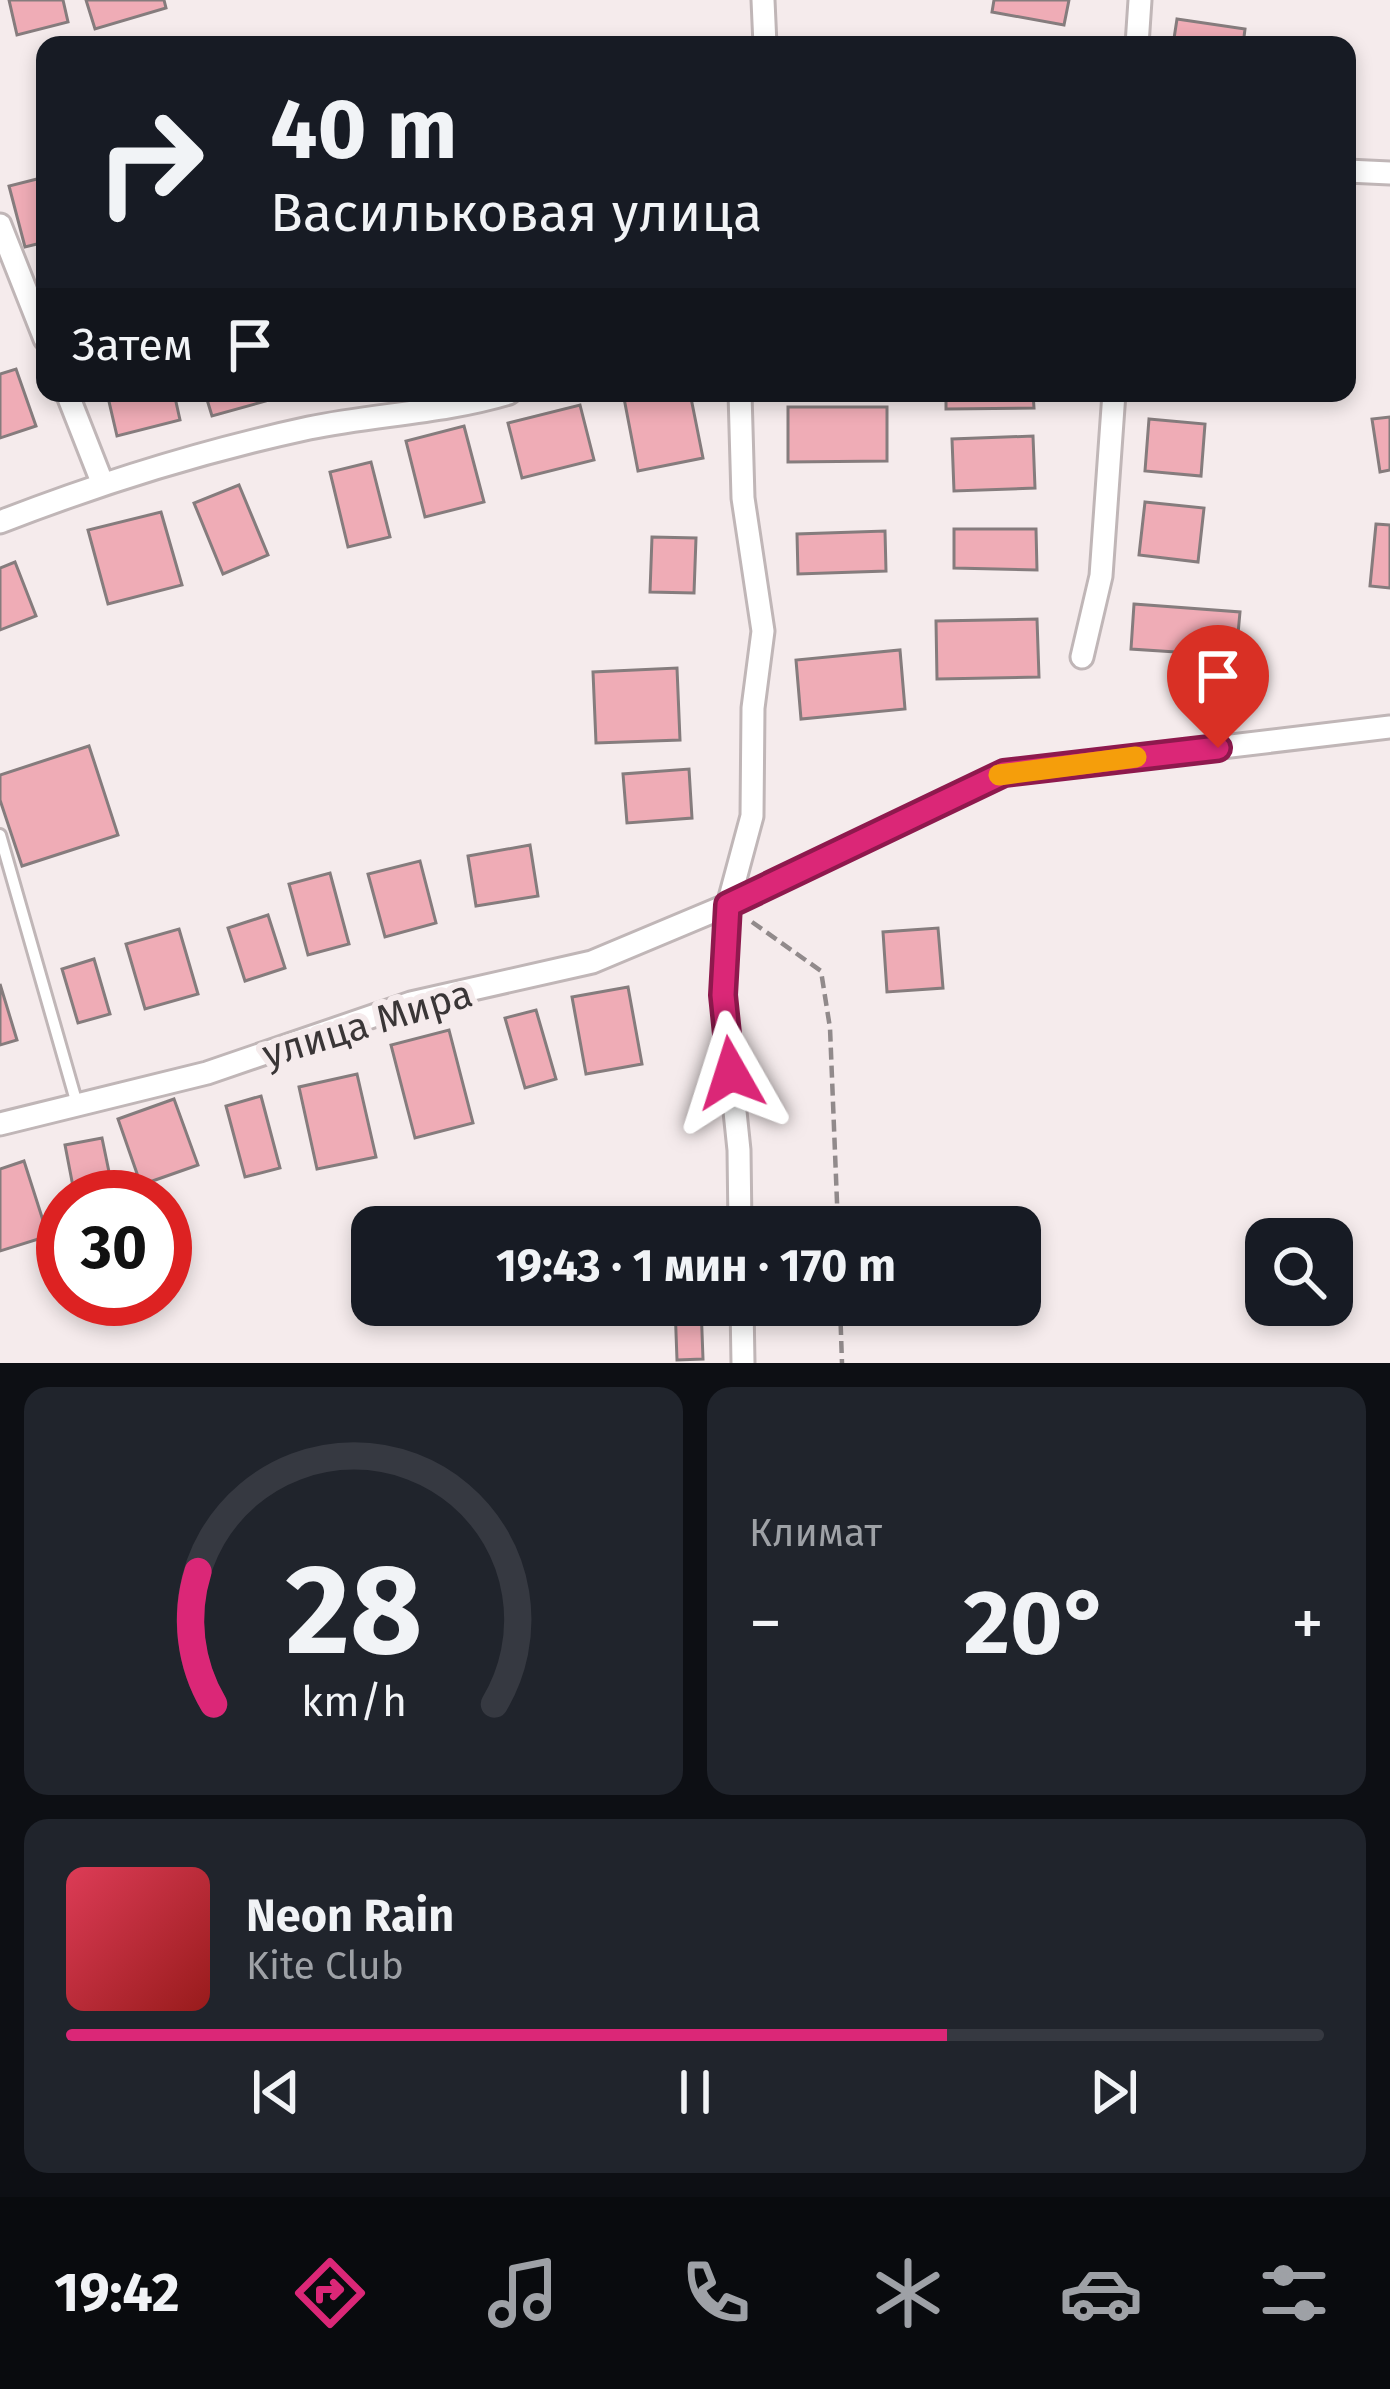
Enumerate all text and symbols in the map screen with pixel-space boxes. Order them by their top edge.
text: 40 m [270,79,458,180]
icon: right [72,84,228,240]
text: Васильковая улица [270,181,762,245]
icon: arrive [217,312,283,378]
text: Затем [72,318,193,372]
pin [1167,625,1269,748]
icon: arrive [1185,643,1251,709]
street label: улица Мира [257,970,478,1078]
position arrow [668,1010,794,1136]
speed limit sign: 30 [36,1170,192,1326]
map controls [1245,1218,1353,1326]
button: search [1245,1218,1353,1326]
text: 19:43 · 1 мин · 170 m [496,1239,896,1293]
text: Климат [749,1510,882,1556]
text: 28 [285,1536,422,1686]
text: 20° [963,1569,1110,1677]
text: − [749,1584,782,1663]
text: + [1291,1584,1324,1663]
text: km/h [300,1676,407,1727]
text: Neon Rain [246,1889,454,1943]
text: Kite Club [246,1943,404,1989]
icon: previous [243,2059,309,2125]
icon: pause [662,2059,728,2125]
icon: next [1081,2059,1147,2125]
icon: directions [288,2251,372,2335]
icon: music [481,2251,565,2335]
icon: phone [674,2251,758,2335]
icon: climate [866,2251,950,2335]
icon: car [1059,2251,1143,2335]
icon: filters [1252,2251,1336,2335]
text: 19:42 [54,2261,180,2325]

